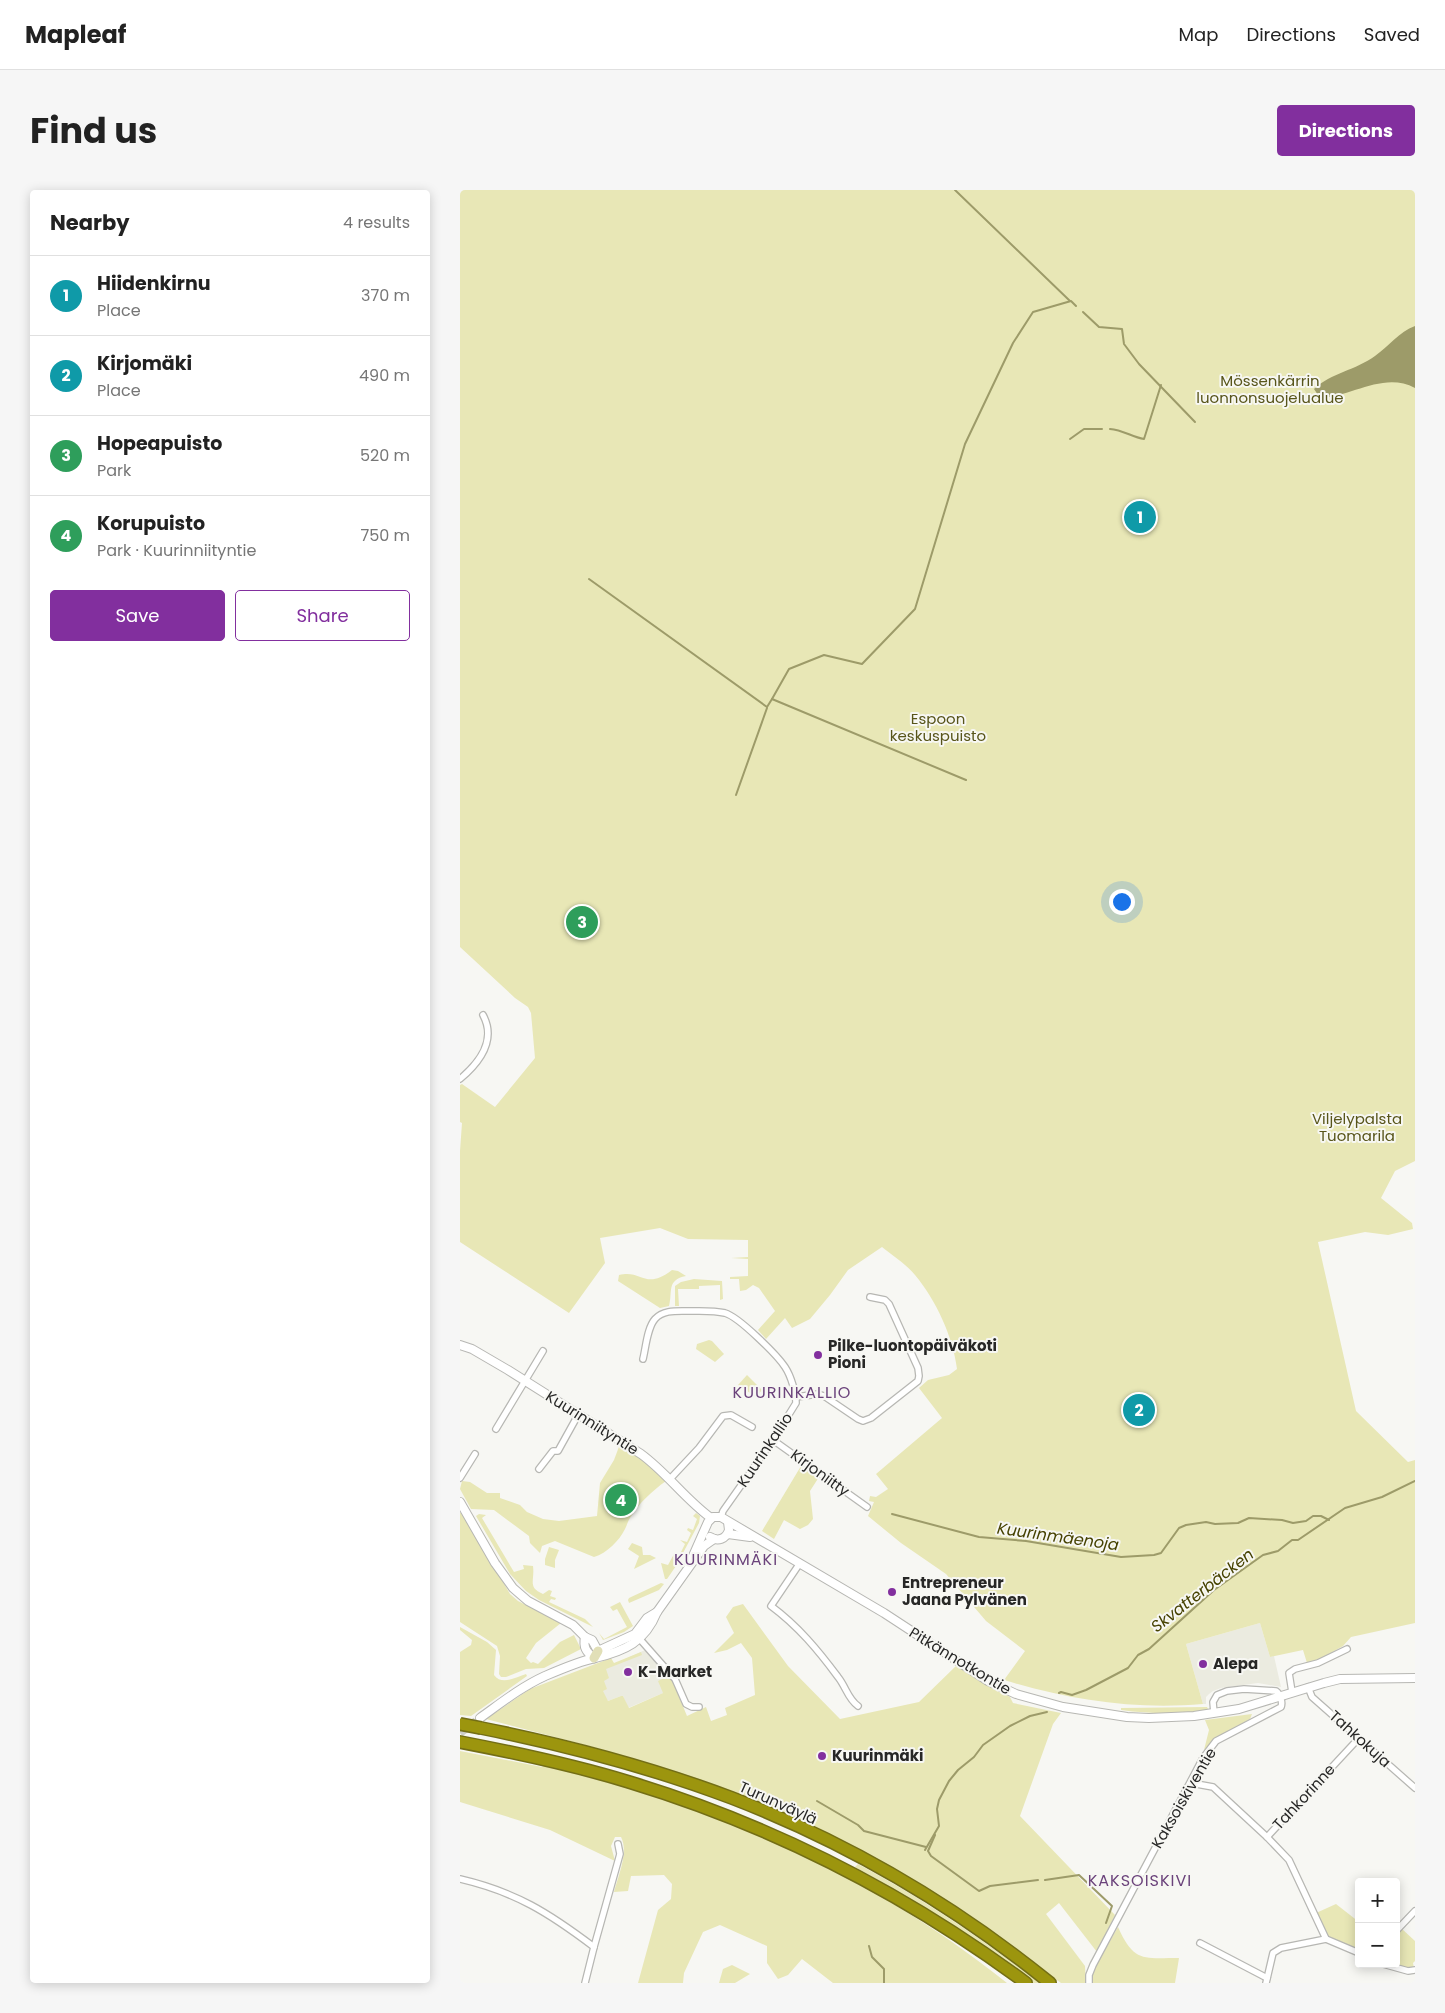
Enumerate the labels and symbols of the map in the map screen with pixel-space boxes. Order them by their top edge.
park label: Mössenkärrin luonnonsuojelualue [1196,370,1344,408]
pin: 1 [1124,498,1156,536]
park label: Espoon keskuspuisto [890,708,986,746]
your location [1109,889,1135,915]
pin: 3 [566,903,598,941]
park label: Viljelypalsta Tuomarila [1312,1108,1402,1146]
place label: Pilke-luontopäiväkoti Pioni [828,1335,997,1373]
marker: Pilke-luontopäiväkoti Pioni [812,1349,824,1361]
district label: KUURINKALLIO [733,1381,851,1404]
street label: Kuurinniityntie [542,1386,643,1460]
pin: 2 [1123,1391,1155,1429]
street label: Kuurinkallio [732,1408,797,1491]
street label: Kirjoniitty [787,1444,854,1501]
pin: 4 [605,1481,637,1519]
water label: Kuurinmäenoja [996,1517,1120,1556]
water label: Skvatterbäcken [1146,1543,1258,1638]
district label: KUURINMÄKI [674,1548,778,1571]
place label: Entrepreneur Jaana Pylvänen [902,1572,1027,1610]
marker: Entrepreneur Jaana Pylvänen [886,1586,898,1598]
street label: Pitkännotkontie [905,1622,1015,1699]
place label: Alepa [1213,1653,1258,1674]
marker: Alepa [1197,1658,1209,1670]
place label: K-Market [638,1661,712,1682]
marker: K-Market [622,1666,634,1678]
street label: Tahkokuja [1325,1705,1396,1772]
street label: Kaksoiskiventie [1146,1744,1221,1852]
place label: Kuurinmäki [832,1745,923,1766]
marker: Kuurinmäki [816,1750,828,1762]
street label: Tahkorinne [1268,1759,1340,1834]
street label: Turunväylä [736,1776,821,1829]
district label: KAKSOISKIVI [1088,1869,1192,1892]

